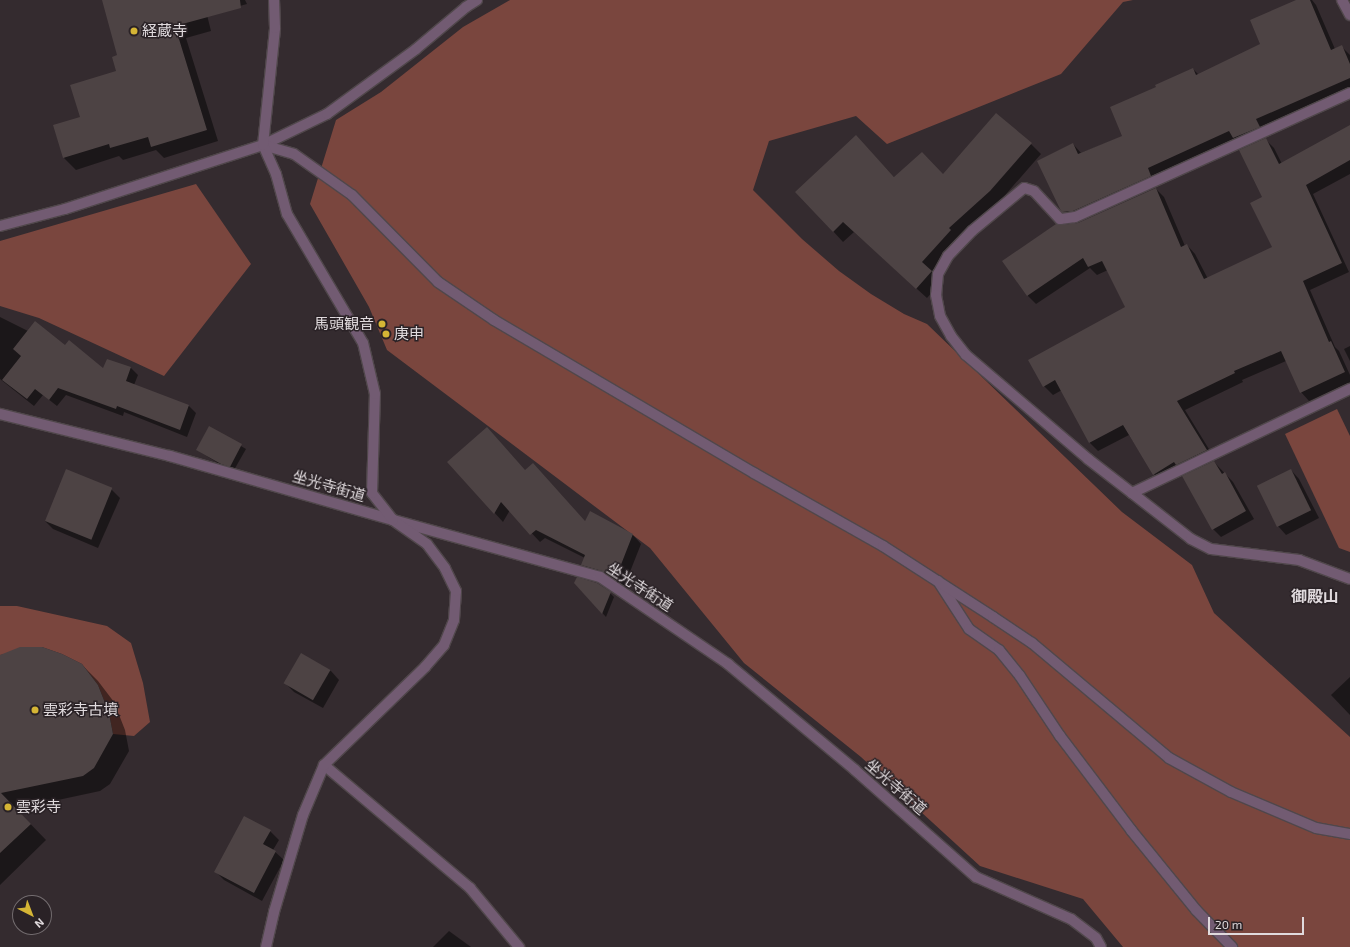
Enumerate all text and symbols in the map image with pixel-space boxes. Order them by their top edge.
place label: 経蔵寺 [142,22,187,40]
marker: 経蔵寺 [129,26,139,36]
place label: 馬頭観音 [314,315,374,333]
marker: 馬頭観音 [377,319,387,329]
place label: 庚申 [394,325,424,343]
marker: 庚申 [381,329,391,339]
street label: 坐光寺街道 [290,467,368,505]
street label: 坐光寺街道 [604,559,676,615]
district label: 御殿山 [1291,586,1339,606]
place label: 雲彩寺古墳 [43,701,118,719]
marker: 雲彩寺古墳 [30,705,40,715]
street label: 坐光寺街道 [862,756,930,818]
place label: 雲彩寺 [16,798,61,816]
marker: 雲彩寺 [3,802,13,812]
north arrow [12,895,52,935]
scale bar [1210,909,1306,935]
text: N [32,916,47,931]
text: 20 m [1215,917,1242,931]

